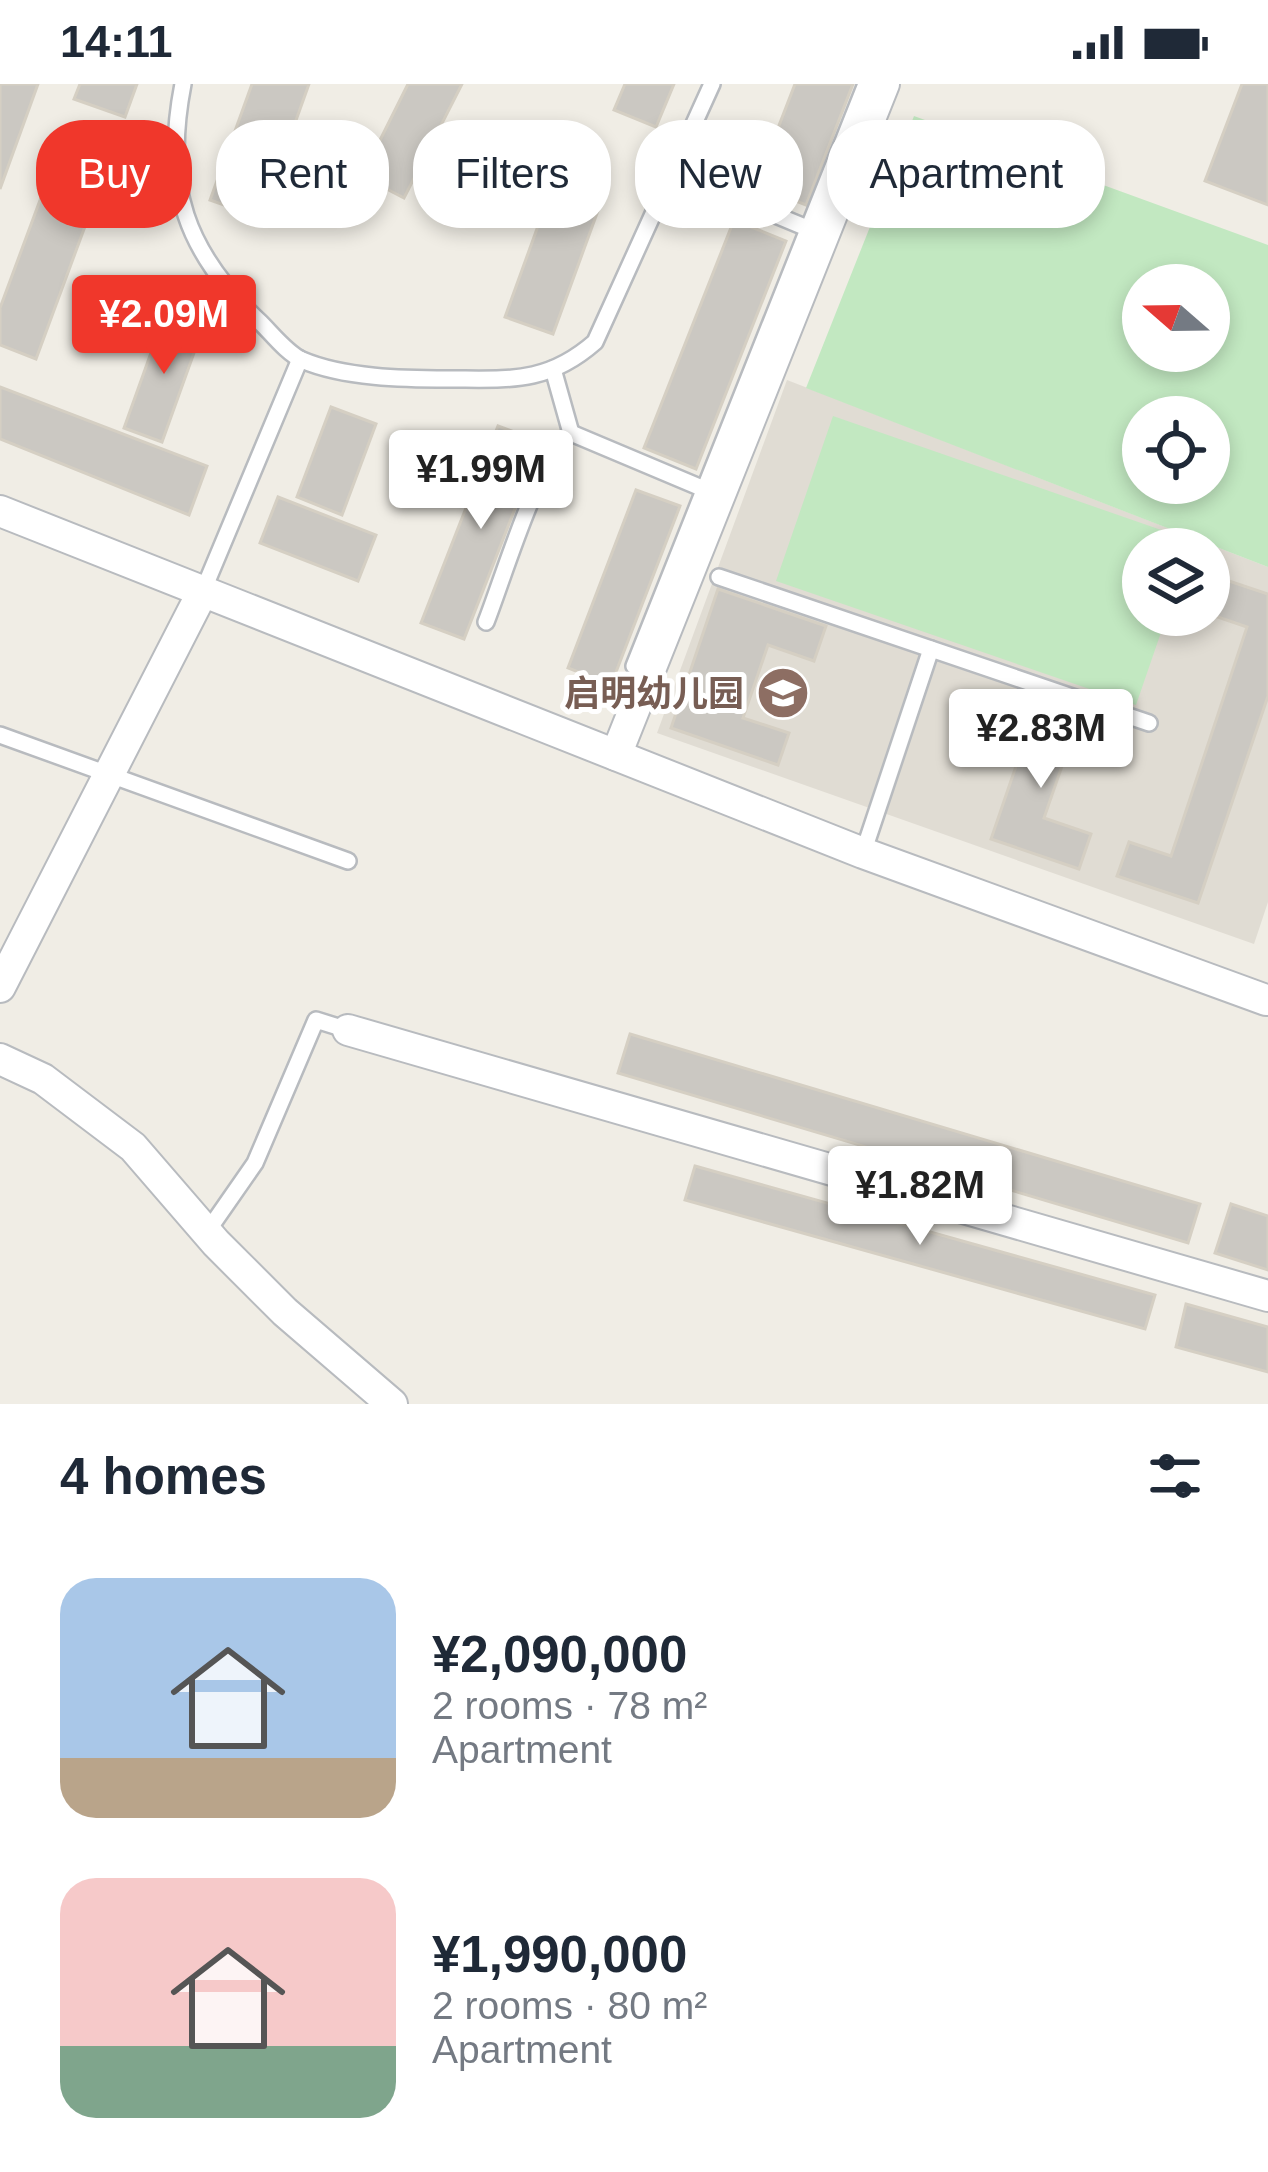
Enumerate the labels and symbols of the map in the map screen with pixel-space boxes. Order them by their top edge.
north arrow [1122,264,1230,372]
pin: ¥2.09M [66,275,262,377]
pin: ¥1.99M [383,430,579,532]
school or university icon: 启明幼儿园 [755,665,811,721]
place label: 启明幼儿园 [564,673,744,714]
pin: ¥2.83M [943,689,1139,791]
pin: ¥1.82M [822,1146,1018,1248]

